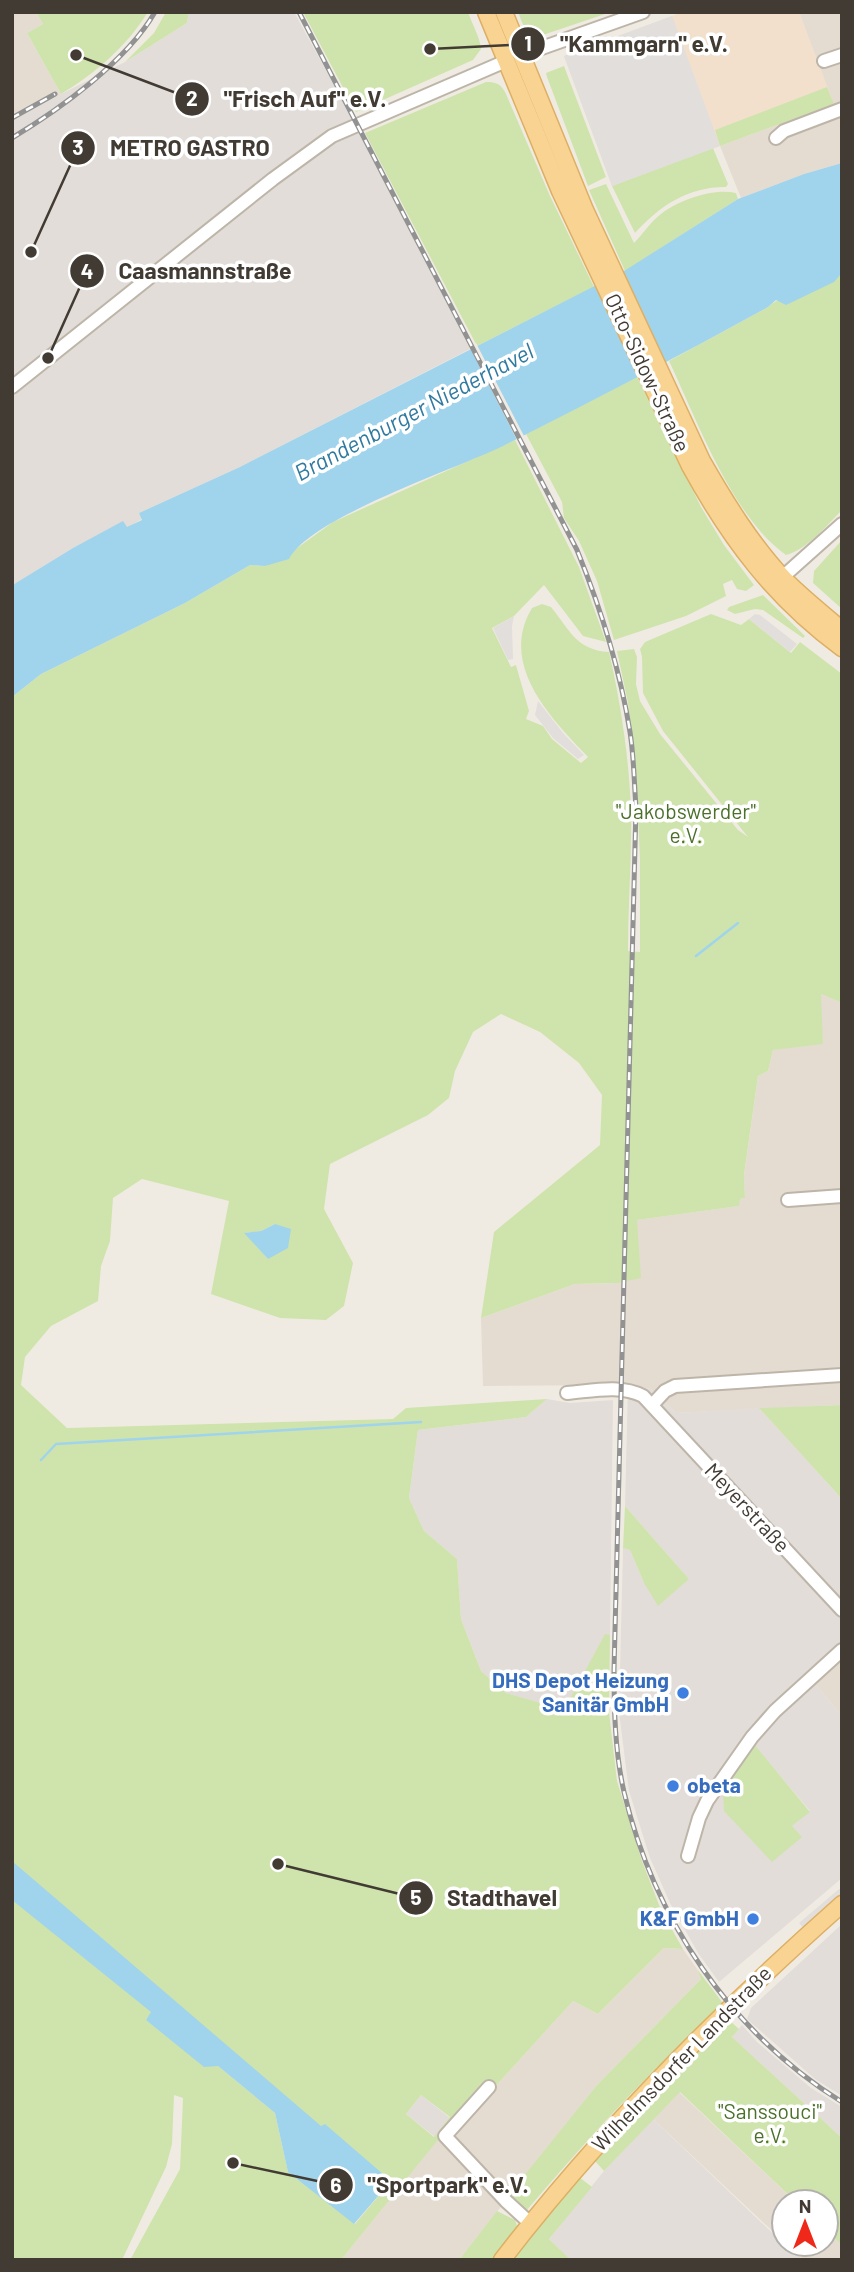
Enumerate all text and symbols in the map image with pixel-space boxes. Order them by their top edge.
callout: "Kammgarn" e.V. [511,22,742,66]
text: "Kammgarn" e.V. [560,29,728,57]
text: 1 [524,30,532,55]
callout: "Frisch Auf" e.V. [175,77,401,121]
text: "Frisch Auf" e.V. [224,84,386,112]
text: 2 [186,85,198,110]
callout: METRO GASTRO [61,126,284,170]
text: METRO GASTRO [110,133,270,161]
text: 3 [72,134,84,159]
callout: Caasmannstraße [70,249,306,293]
text: Caasmannstraße [118,256,292,284]
text: 4 [81,258,93,283]
street label: Otto-Sidow-Straße [601,289,696,456]
water label: Brandenburger Niederhavel [289,336,538,486]
park label: "Jakobswerder" e.V. [616,798,756,847]
street label: Meyerstraße [700,1457,796,1557]
place label: DHS Depot Heizung Sanitär GmbH [492,1667,669,1716]
marker: DHS Depot Heizung Sanitär GmbH [675,1685,691,1701]
place label: obeta [687,1772,741,1797]
marker: obeta [665,1778,681,1794]
callout: Stadthavel [398,1876,571,1920]
text: Stadthavel [447,1883,557,1911]
text: 5 [410,1884,422,1909]
place label: K&F GmbH [640,1905,739,1930]
marker: K&F GmbH [745,1911,761,1927]
street label: Wilhelmsdorfer Landstraße [586,1960,776,2156]
park label: "Sanssouci" e.V. [718,2098,822,2147]
callout: "Sportpark" e.V. [318,2163,542,2207]
text: "Sportpark" e.V. [367,2170,529,2198]
text: 6 [330,2172,342,2197]
north arrow [770,2188,840,2258]
text: N [799,2194,811,2217]

